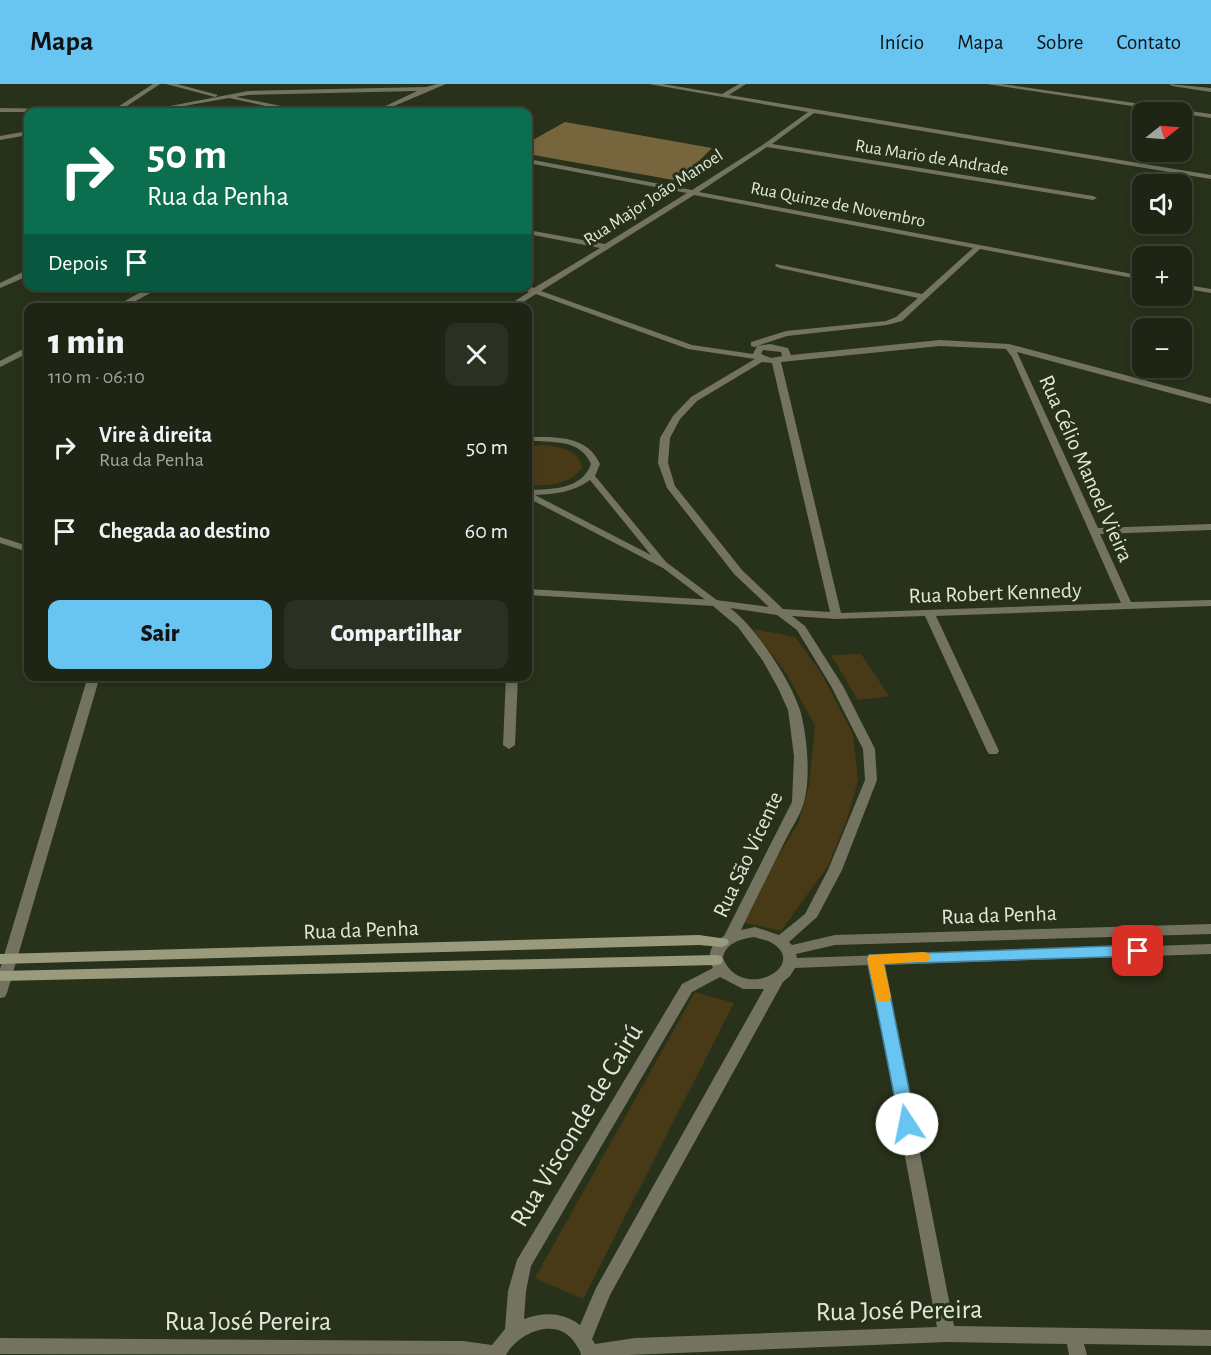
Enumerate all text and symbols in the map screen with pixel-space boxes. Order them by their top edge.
text: Mapa [30,28,93,56]
text: Início [879,32,924,53]
text: Mapa [957,32,1004,53]
text: Sobre [1037,32,1083,53]
text: Contato [1116,32,1181,53]
north arrow [1132,102,1192,162]
map controls [1132,102,1192,378]
icon: right [48,132,126,210]
text: 50 m [147,134,227,176]
street label: Rua Mario de Andrade [854,137,1010,179]
street label: Rua Major João Manoel [581,146,726,249]
button: sound [1132,174,1192,234]
street label: Rua Quinze de Novembro [749,179,927,231]
text: Rua da Penha [147,183,289,210]
icon: arrive [120,246,153,279]
button: + [1132,246,1192,306]
text: Depois [48,252,108,274]
button: − [1132,318,1192,378]
button: close [445,323,508,386]
text: 1 min [48,324,125,360]
text: 110 m · 06:10 [48,367,145,387]
street label: Rua Célio Manoel Vieira [1035,372,1137,565]
text: Vire à direita [99,424,212,446]
icon: right [48,431,81,464]
text: 50 m [466,436,508,458]
text: Rua da Penha [99,450,204,470]
icon: arrive [48,515,81,548]
text: Chegada ao destino [99,520,270,542]
text: 60 m [465,520,508,542]
street label: Rua Robert Kennedy [908,579,1083,607]
button: Sair [48,600,272,669]
button: Compartilhar [284,600,508,669]
street label: Rua São Vicente [709,788,787,921]
street label: Rua da Penha [941,902,1057,928]
street label: Rua da Penha [303,917,419,943]
pin [1112,925,1163,976]
icon: arrive [1121,934,1154,967]
street label: Rua Visconde de Cairú [505,1019,648,1231]
position arrow [875,1092,939,1156]
street label: Rua José Pereira [815,1296,983,1325]
street label: Rua José Pereira [164,1308,332,1335]

